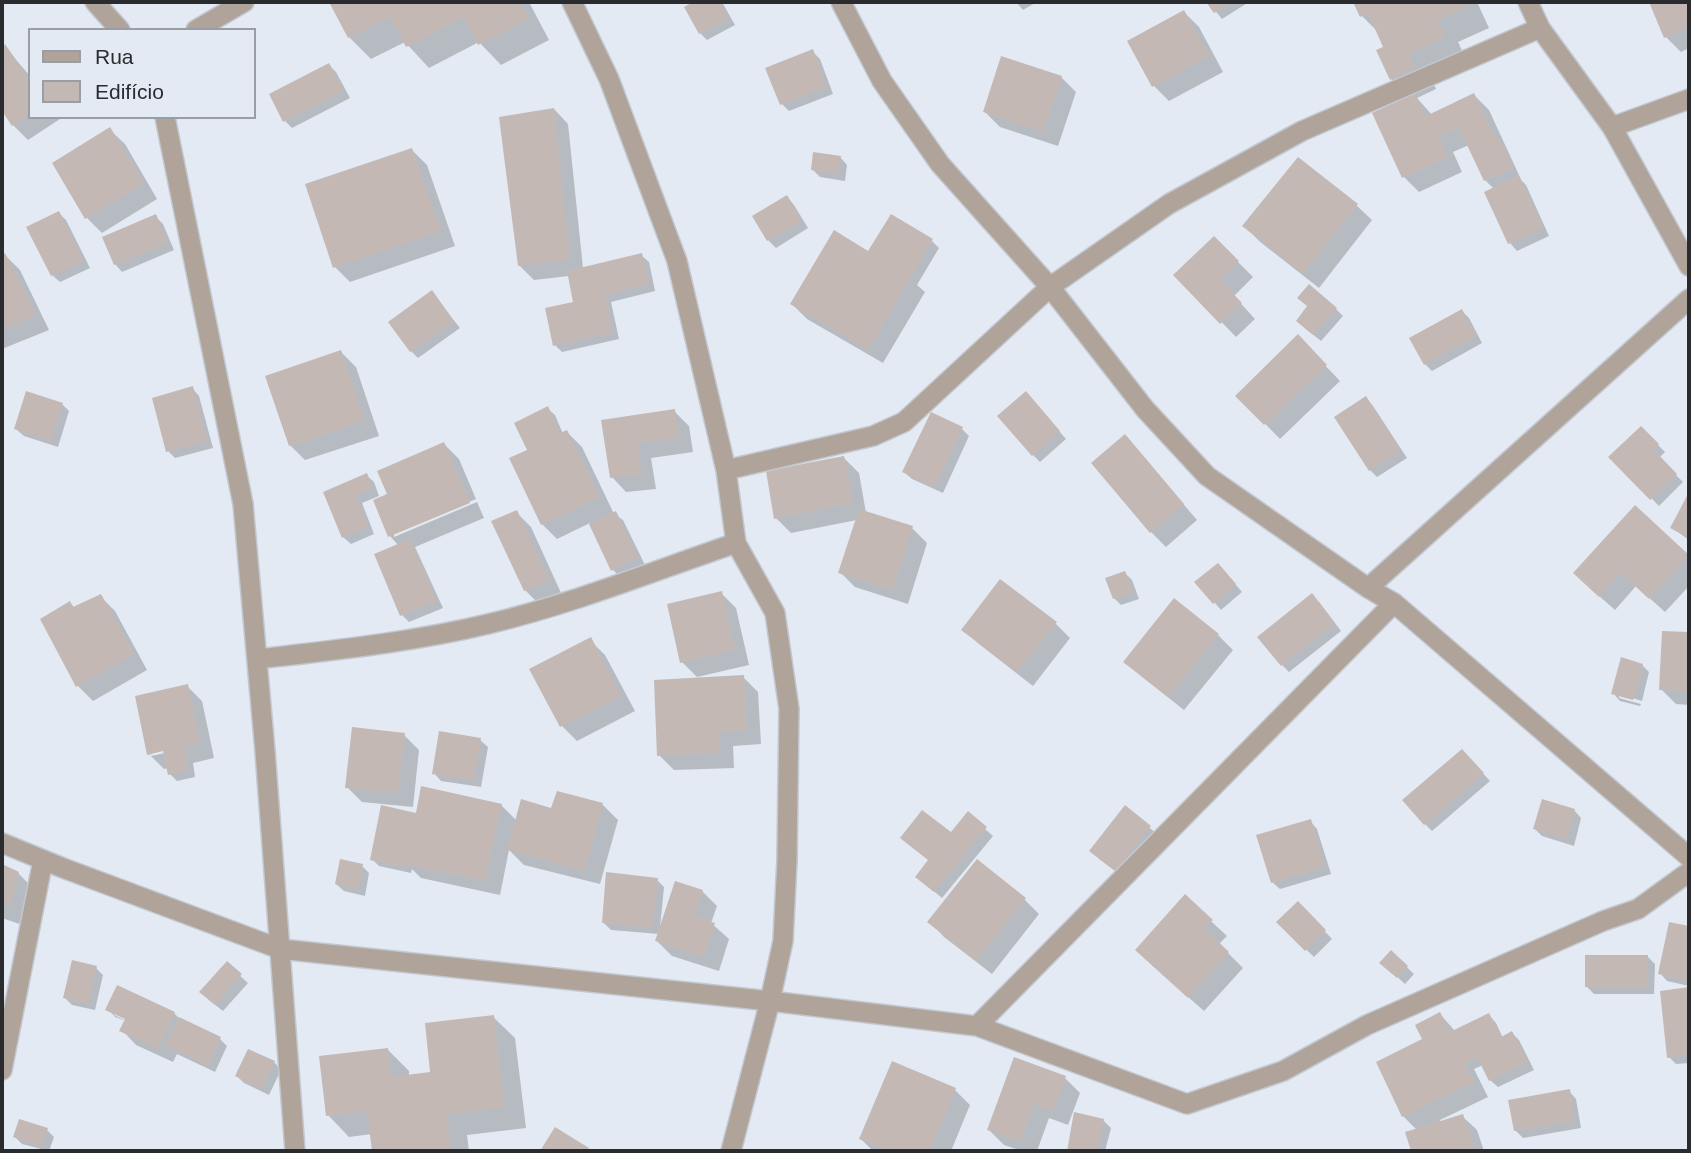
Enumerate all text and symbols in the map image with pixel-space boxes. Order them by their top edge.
legend [28,28,256,119]
text: Rua [95,45,134,68]
text: Edifício [95,80,164,103]

